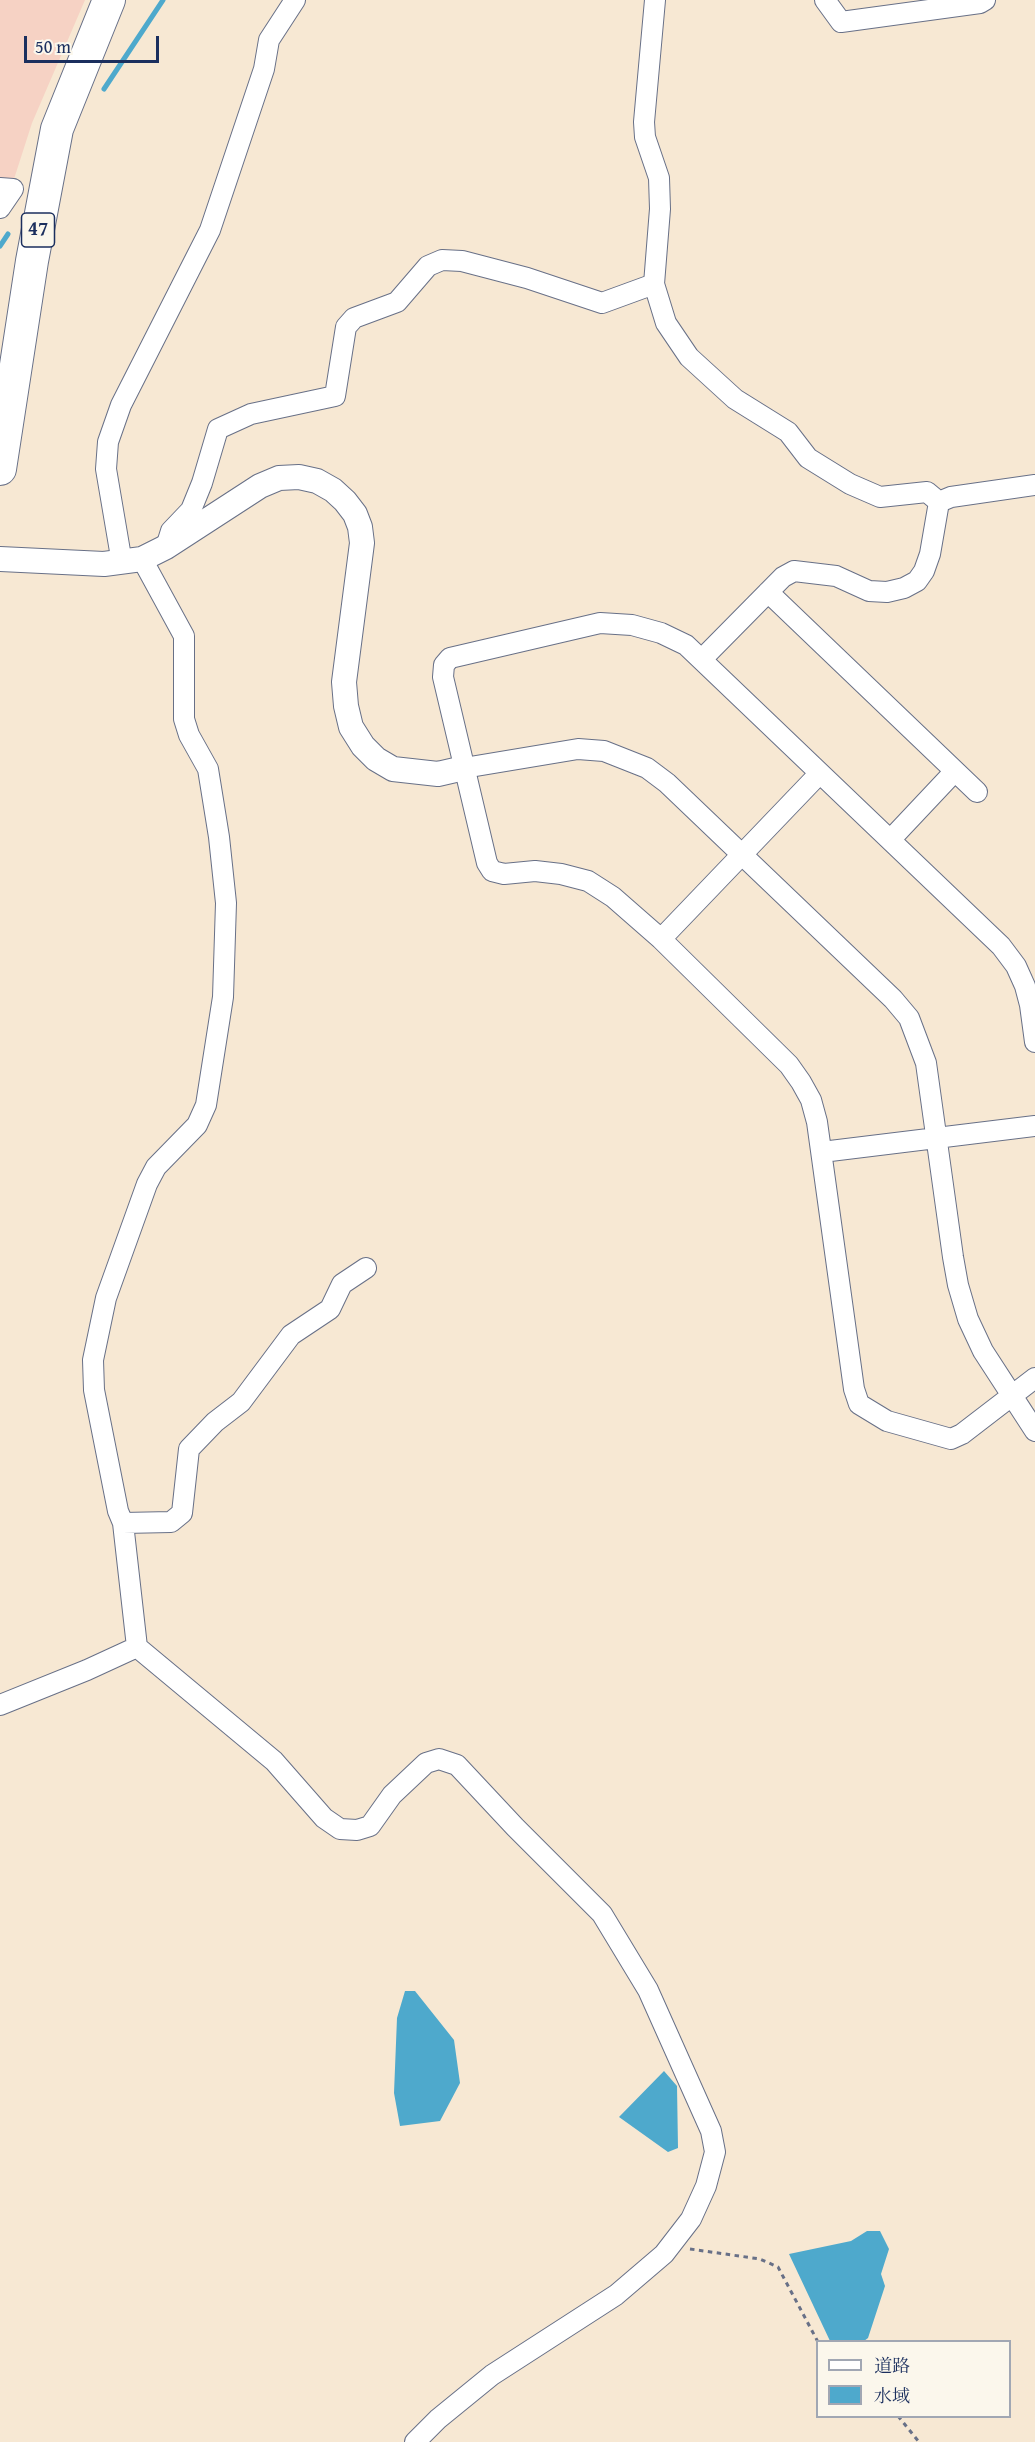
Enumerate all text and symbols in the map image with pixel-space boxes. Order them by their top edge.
scale bar [27,24,162,62]
text: 50 m [35,33,71,60]
road number: 47 [22,213,54,247]
legend [816,2340,1011,2418]
text: 道路 [874,2352,910,2379]
text: 水域 [874,2382,910,2409]

